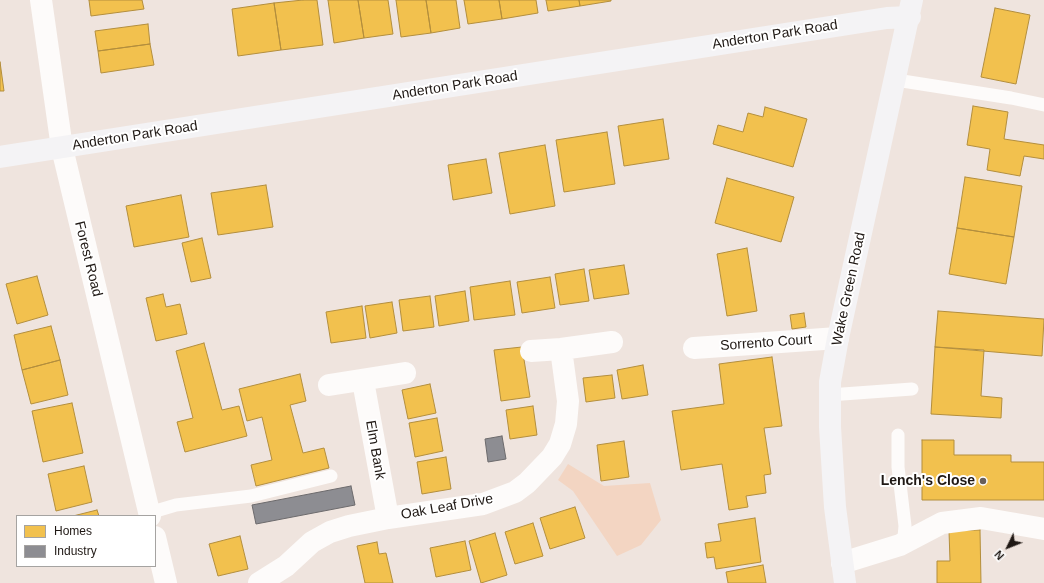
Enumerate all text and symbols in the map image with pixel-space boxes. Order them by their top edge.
street label: Anderton Park Road [711,17,839,53]
street label: Anderton Park Road [391,68,519,104]
street label: Anderton Park Road [71,118,199,154]
street label: Forest Road [71,220,105,298]
street label: Wake Green Road [829,231,869,347]
street label: Sorrento Court [720,331,812,355]
street label: Elm Bank [362,419,388,481]
place label: Lench's Close [881,473,975,489]
marker: Lench's Close [978,476,988,486]
street label: Oak Leaf Drive [400,491,494,523]
legend [16,515,156,567]
text: Homes [54,524,92,538]
north arrow [988,527,1028,567]
text: Industry [54,544,97,558]
text: N [992,548,1006,562]

